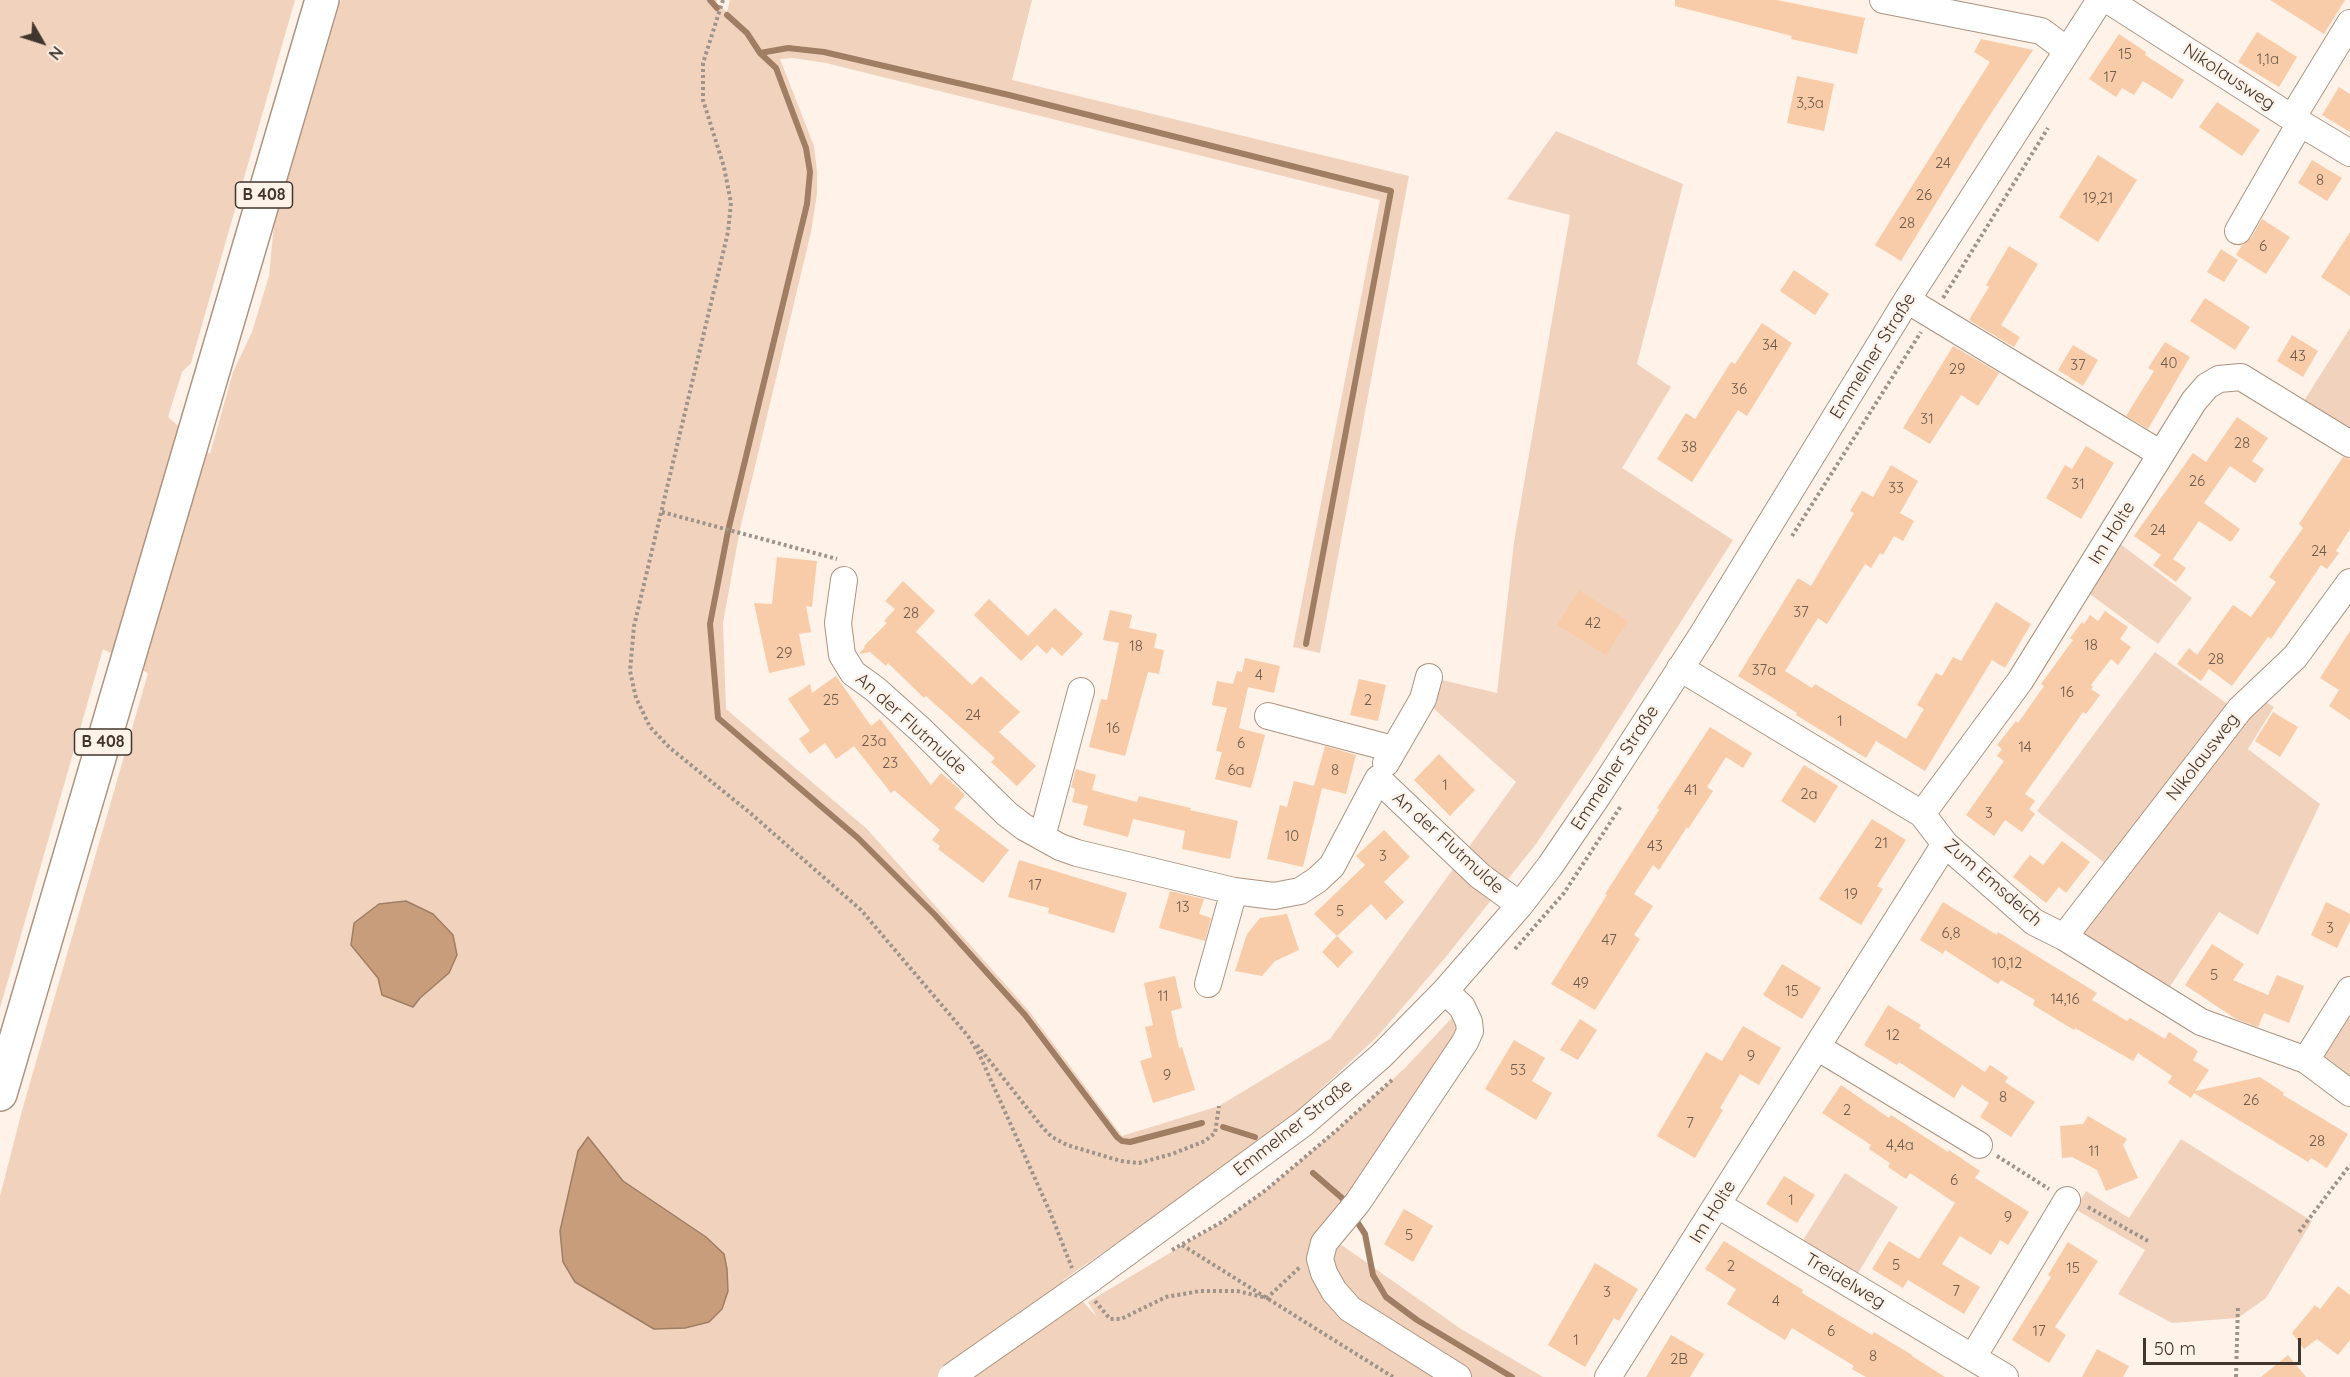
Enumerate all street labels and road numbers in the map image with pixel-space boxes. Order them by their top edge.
street label: Nikolausweg [2179,39,2279,115]
road number: B 408 [236,182,292,208]
street label: Emmelner Straße [1826,289,1920,423]
street label: Im Holte [2084,498,2140,568]
street label: An der Flutmulde [851,668,971,780]
street label: Emmelner Straße [1567,701,1663,835]
street label: Nikolausweg [2162,709,2244,805]
road number: B 408 [74,729,132,755]
street label: An der Flutmulde [1388,787,1508,899]
street label: Zum Emsdeich [1940,835,2046,931]
street label: Emmelner Straße [1229,1075,1357,1181]
street label: Im Holte [1685,1177,1741,1247]
street label: Treidelweg [1801,1249,1889,1313]

